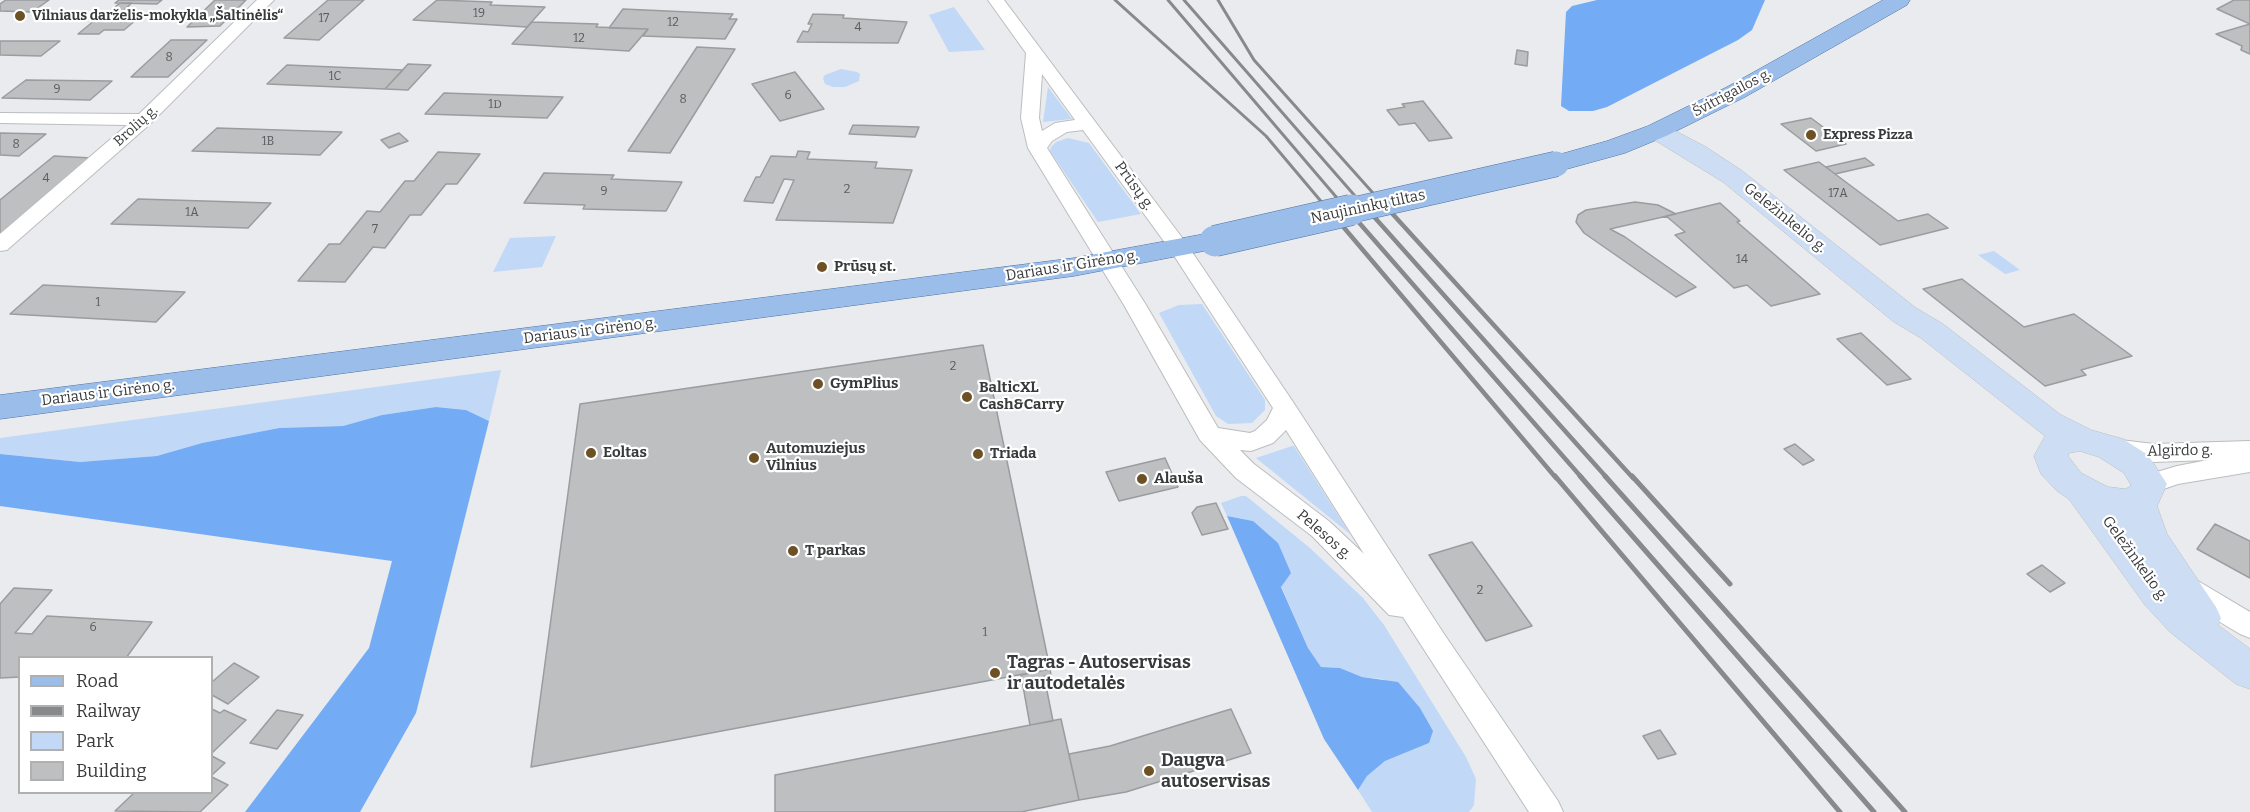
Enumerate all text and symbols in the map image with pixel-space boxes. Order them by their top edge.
house number: 19 [473,7,485,21]
place label: Vilniaus darželis-mokykla „Šaltinėlis“ [32,8,283,24]
marker: Vilniaus darželis-mokykla „Šaltinėlis“ [13,9,27,23]
house number: 17 [319,12,329,26]
house number: 12 [667,16,679,30]
house number: 4 [854,21,862,35]
house number: 12 [573,32,585,46]
house number: 8 [165,51,173,65]
street label: Švitrigailos g. [1690,65,1774,121]
house number: 1C [329,70,341,84]
house number: 9 [53,83,61,97]
house number: 6 [784,89,792,103]
house number: 8 [679,93,687,107]
house number: 1D [488,98,502,112]
street label: Brolių g. [111,102,161,150]
place label: Express Pizza [1823,127,1913,143]
marker: Express Pizza [1804,128,1818,142]
house number: 1B [262,135,274,149]
house number: 8 [12,138,20,152]
street label: Prūsų g. [1110,158,1158,214]
house number: 4 [42,172,50,186]
street label: Geležinkelio g. [1740,179,1830,257]
house number: 2 [844,183,850,197]
house number: 9 [600,185,608,199]
street label: Naujininkų tiltas [1309,186,1427,228]
house number: 17A [1828,187,1848,201]
house number: 1A [185,206,199,220]
house number: 7 [372,223,378,237]
street label: Dariaus ir Girėno g. [1004,247,1140,285]
house number: 14 [1736,253,1748,267]
place label: Prūsų st. [834,258,896,276]
marker: Prūsų st. [815,260,829,274]
house number: 1 [96,296,100,310]
street label: Dariaus ir Girėno g. [522,314,658,348]
house number: 2 [950,360,956,374]
place label: GymPlius [830,375,898,393]
street label: Dariaus ir Girėno g. [40,376,176,410]
marker: GymPlius [811,377,825,391]
place label: BalticXL Cash&Carry [979,379,1064,414]
marker: BalticXL Cash&Carry [960,390,974,404]
place label: Automuziejus Vilnius [766,440,865,475]
street label: Algirdo g. [2147,441,2213,461]
place label: Eoltas [603,444,647,462]
place label: Triada [990,445,1036,463]
marker: Eoltas [584,446,598,460]
marker: Triada [971,447,985,461]
marker: Automuziejus Vilnius [747,451,761,465]
place label: Alauša [1154,470,1203,488]
marker: Alauša [1135,472,1149,486]
street label: Pelesos g. [1293,506,1355,564]
street label: Geležinkelio g. [2098,513,2172,605]
place label: T parkas [805,542,866,560]
marker: T parkas [786,544,800,558]
house number: 2 [1477,584,1483,598]
house number: 6 [89,621,97,635]
house number: 1 [983,626,987,640]
place label: Tagras - Autoservisas ir autodetalės [1007,652,1191,694]
legend [18,656,213,794]
marker: Tagras - Autoservisas ir autodetalės [988,666,1002,680]
text: Road [76,670,118,692]
text: Railway [76,700,140,722]
text: Park [76,730,114,752]
place label: Daugva autoservisas [1161,750,1270,792]
text: Building [76,760,147,782]
marker: Daugva autoservisas [1142,764,1156,778]

